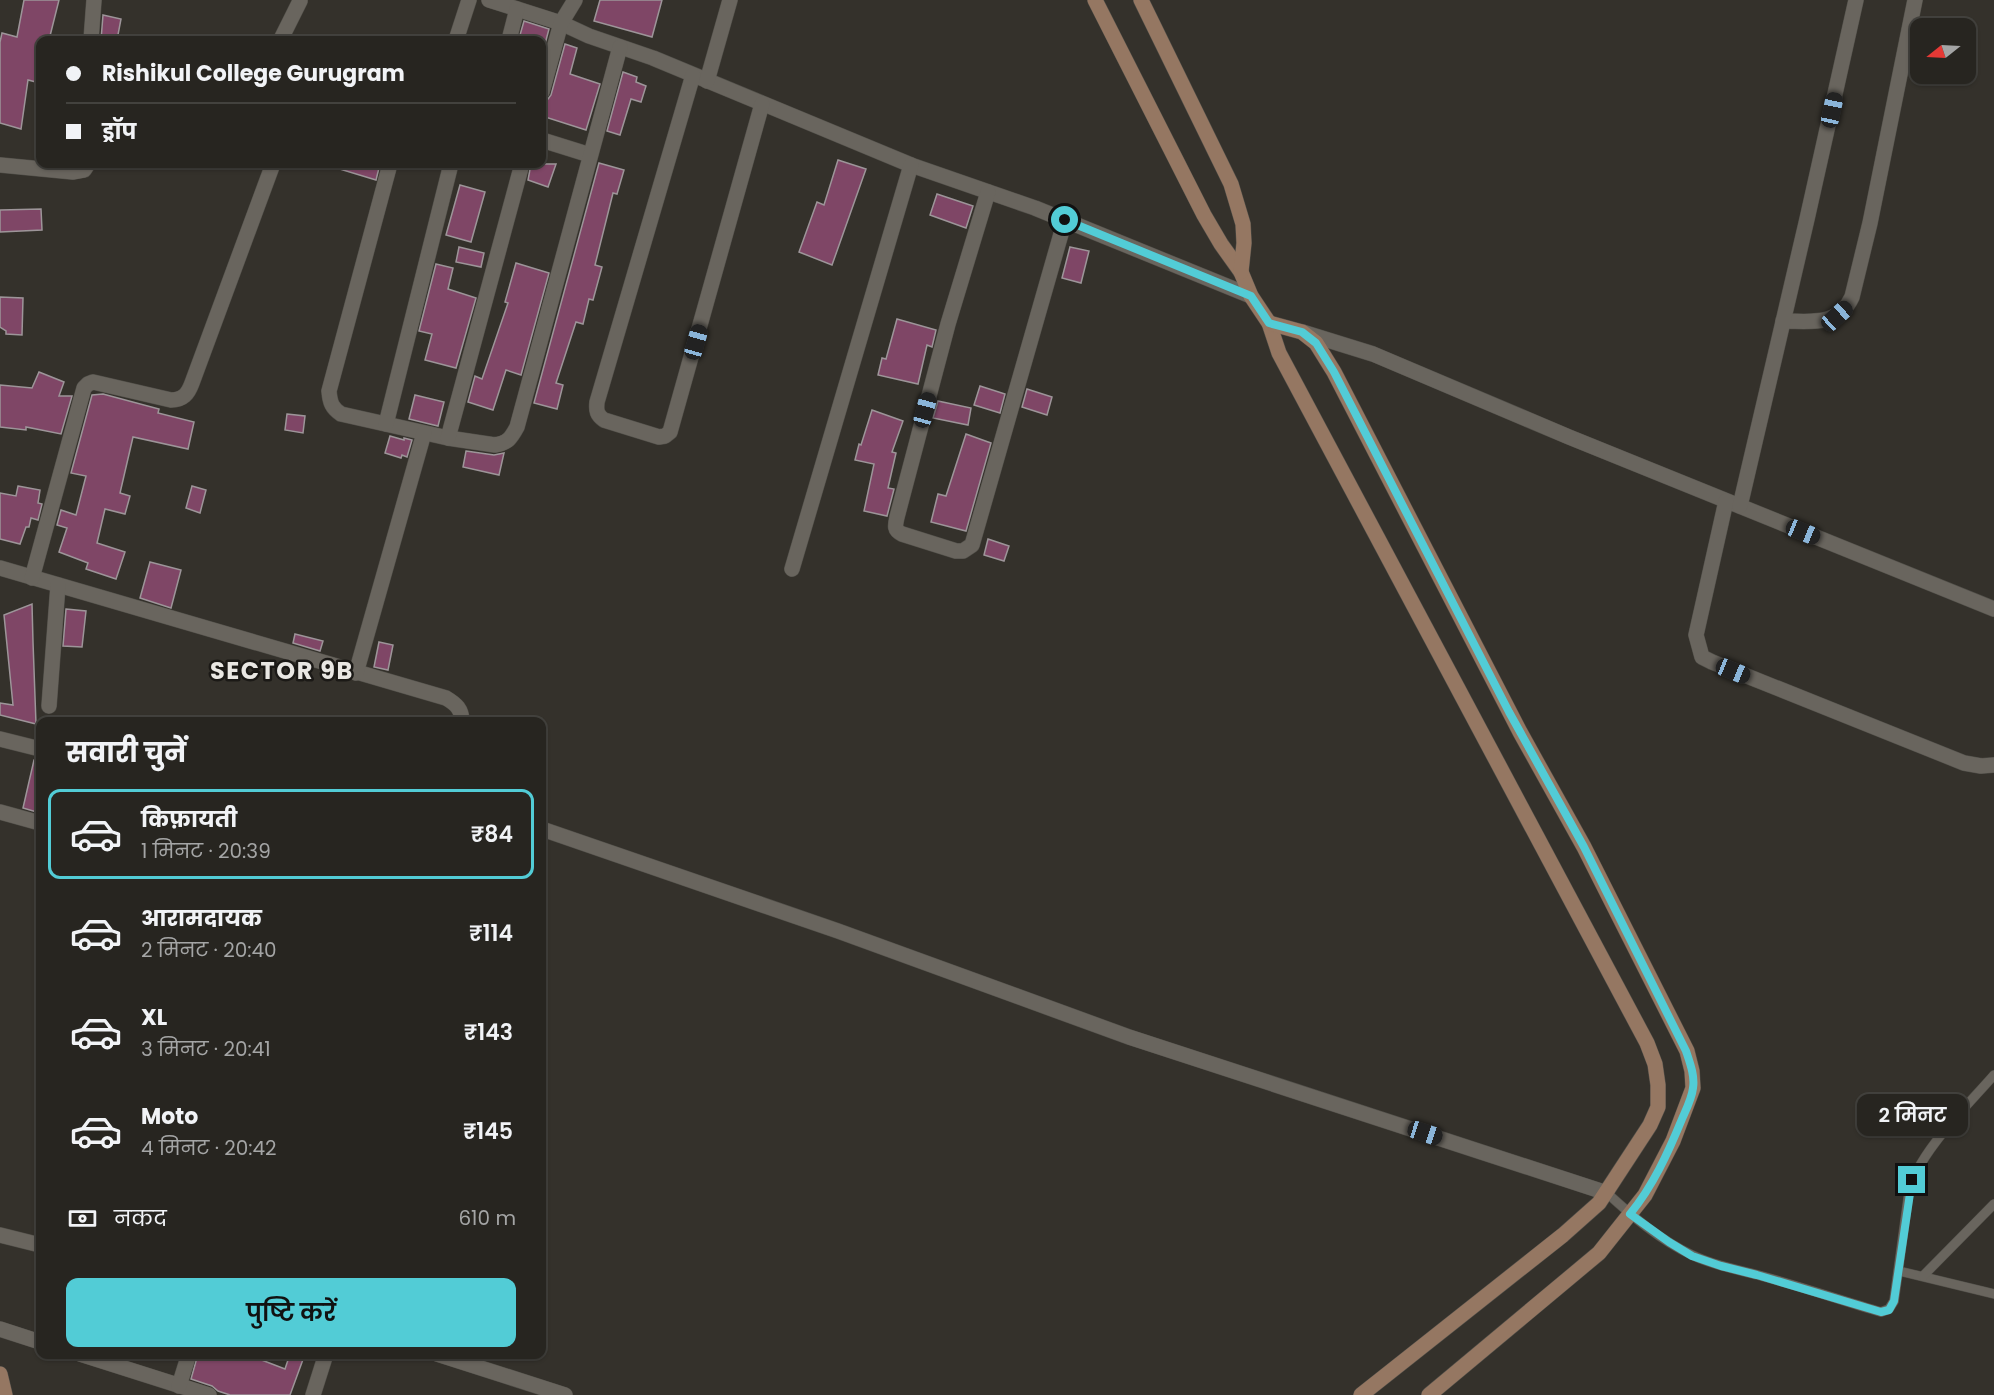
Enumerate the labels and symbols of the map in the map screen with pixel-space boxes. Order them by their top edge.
north arrow [1910,18,1976,84]
car [1819,91,1845,129]
route start [1051,206,1078,233]
car [1818,297,1856,335]
car [682,322,710,362]
car [912,390,938,430]
car [1783,517,1823,547]
district label: SECTOR 9B [210,654,354,687]
car [1713,656,1753,686]
callout: 2 मिनट [1856,1093,1968,1135]
car [1405,1119,1445,1147]
route end [1898,1166,1925,1193]

